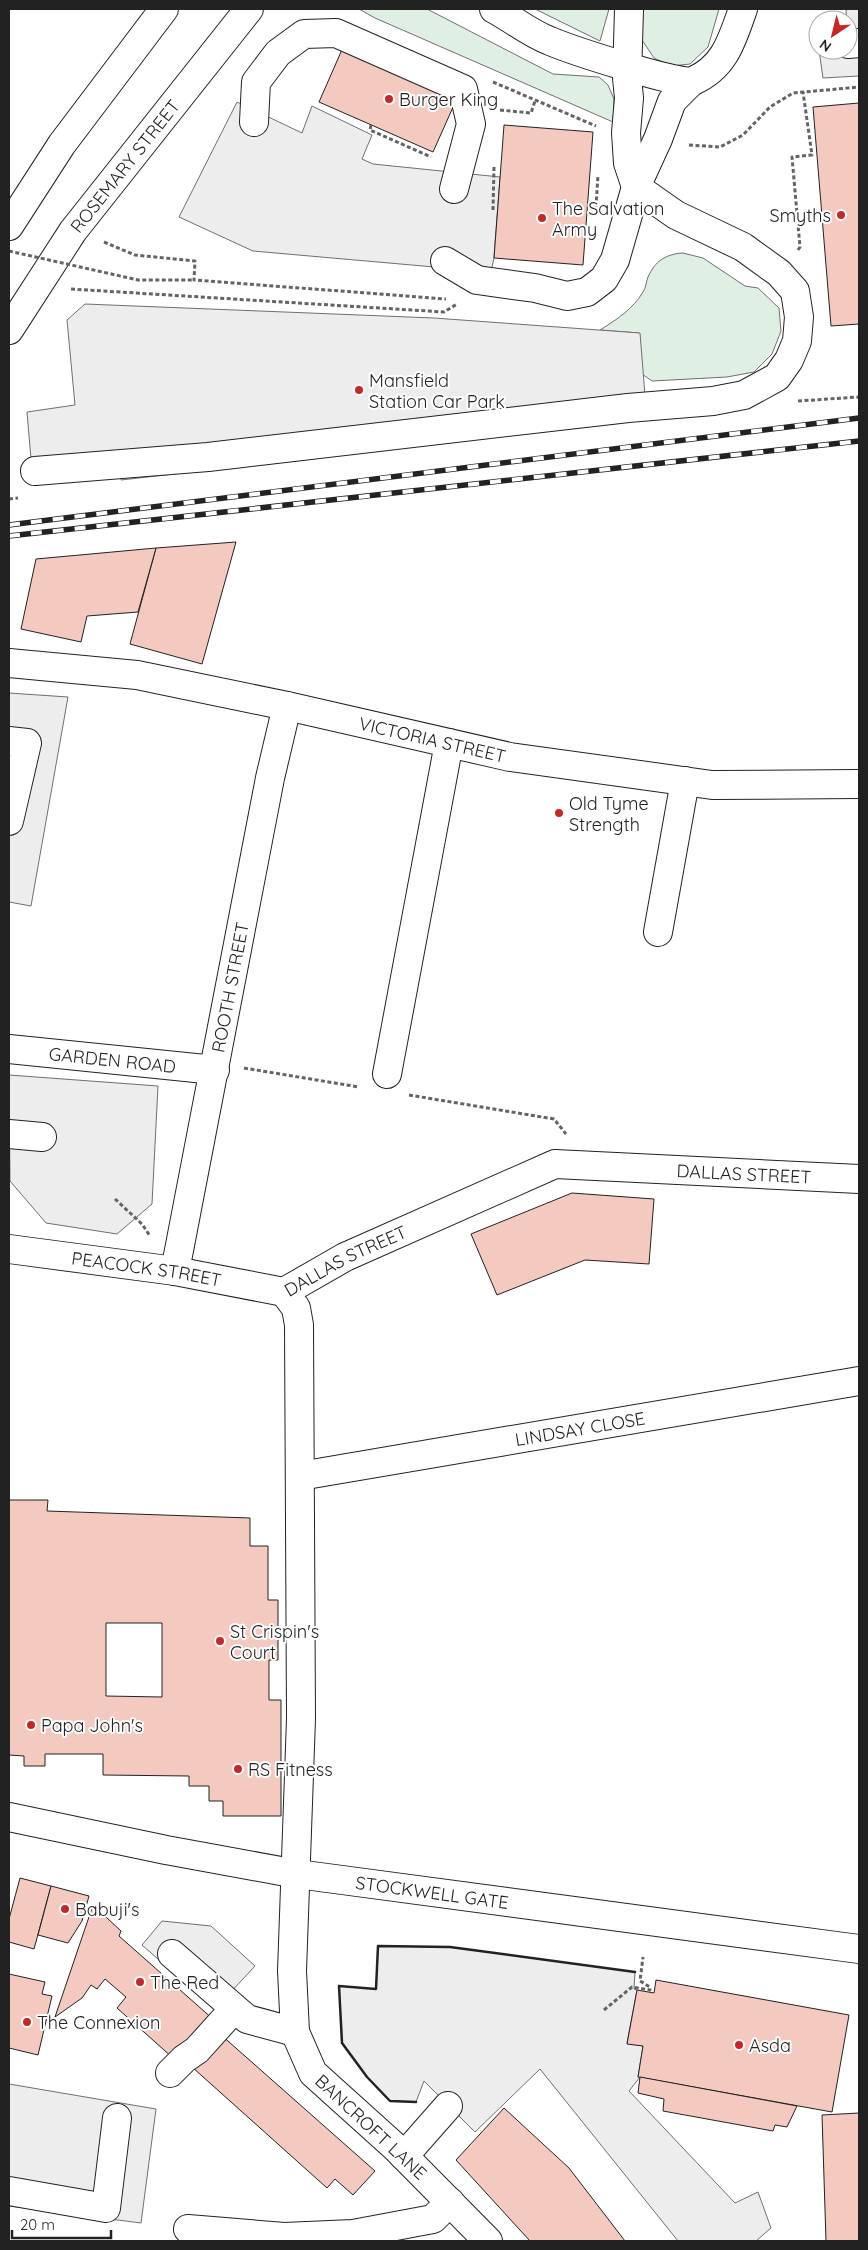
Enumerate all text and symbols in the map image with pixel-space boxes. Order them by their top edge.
north arrow [808,10,858,60]
text: N [816,35,835,56]
place label: Burger King [399,88,498,111]
marker: Burger King [383,93,395,105]
street label: ROSEMARY STREET [65,94,185,237]
place label: The Salvation Army [552,197,665,241]
place label: Smyths [770,204,831,227]
marker: Smyths [835,209,847,221]
marker: The Salvation Army [536,212,548,224]
place label: Mansfield Station Car Park [369,369,505,413]
marker: Mansfield Station Car Park [353,384,365,396]
street label: VICTORIA STREET [357,711,508,767]
place label: Old Tyme Strength [569,792,649,836]
marker: Old Tyme Strength [553,807,565,819]
street label: ROOTH STREET [206,920,254,1054]
street label: GARDEN ROAD [48,1042,177,1077]
street label: DALLAS STREET [676,1159,812,1188]
street label: DALLAS STREET [280,1220,410,1301]
street label: PEACOCK STREET [70,1246,224,1291]
street label: LINDSAY CLOSE [513,1406,647,1451]
place label: St Crispin's Court [230,1620,319,1664]
marker: St Crispin's Court [214,1635,226,1647]
place label: Papa John's [41,1714,143,1737]
marker: Papa John's [25,1719,37,1731]
place label: RS Fitness [248,1758,333,1781]
marker: RS Fitness [232,1763,244,1775]
street label: STOCKWELL GATE [354,1870,510,1914]
place label: Babuji's [75,1898,139,1921]
marker: Babuji's [59,1903,71,1915]
place label: The Red [150,1971,219,1994]
marker: The Red [134,1976,146,1988]
place label: The Connexion [37,2011,161,2034]
marker: The Connexion [21,2016,33,2028]
place label: Asda [749,2034,791,2057]
marker: Asda [733,2039,745,2051]
street label: BANCROFT LANE [310,2069,432,2185]
scale bar [12,2208,111,2240]
text: 20 m [20,2215,55,2234]

